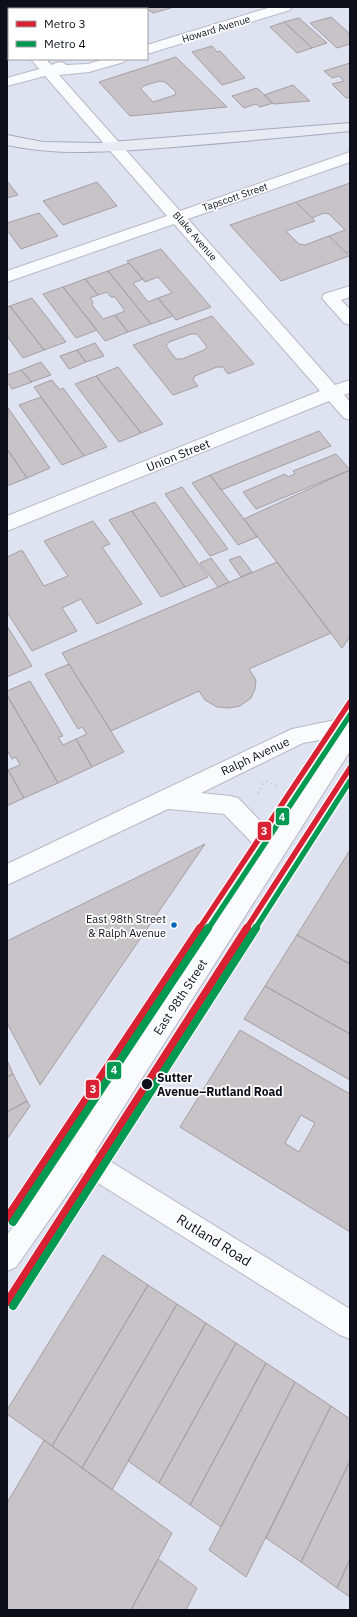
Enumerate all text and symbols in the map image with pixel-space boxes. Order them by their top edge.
legend [8,8,148,60]
street label: Howard Avenue [180,12,252,46]
text: Metro 3 [44,16,86,31]
text: Metro 4 [44,36,86,51]
street label: Tapscott Street [201,180,270,214]
street label: Blake Avenue [170,209,220,264]
street label: Union Street [144,435,212,475]
street label: Ralph Avenue [218,733,292,778]
line badge: 4 [275,807,290,826]
text: 4 [279,810,286,824]
line badge: 3 [257,821,272,841]
text: 3 [261,824,267,838]
place label: East 98th Street & Ralph Avenue [86,912,166,940]
marker: East 98th Street & Ralph Avenue [169,920,179,930]
street label: East 98th Street [150,956,210,1038]
line badge: 4 [106,1061,122,1080]
text: 4 [111,1063,118,1077]
place label: Sutter Avenue–Rutland Road [157,1070,283,1099]
marker: Sutter Avenue–Rutland Road [140,1077,154,1091]
line badge: 3 [85,1079,100,1099]
text: 3 [90,1082,96,1096]
street label: Rutland Road [173,1210,255,1270]

